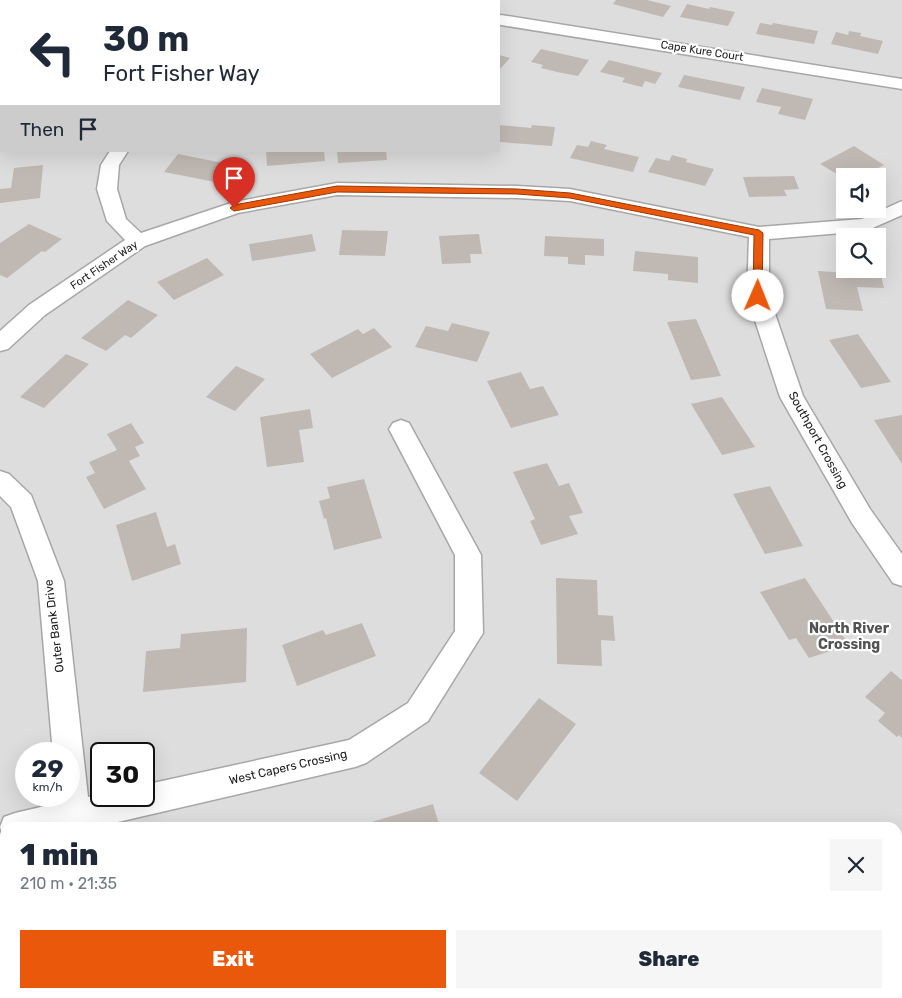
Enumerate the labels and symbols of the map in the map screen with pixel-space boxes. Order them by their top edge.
street label: Cape Kure Court [660,38,745,64]
pin [213,157,255,208]
street label: Fort Fisher Way [68,238,140,292]
position arrow [731,269,783,321]
street label: Southport Crossing [786,389,850,491]
street label: Outer Bank Drive [41,578,67,673]
district label: North River Crossing [809,620,890,653]
speed limit sign: 30 [90,742,155,807]
street label: West Capers Crossing [228,747,348,787]

